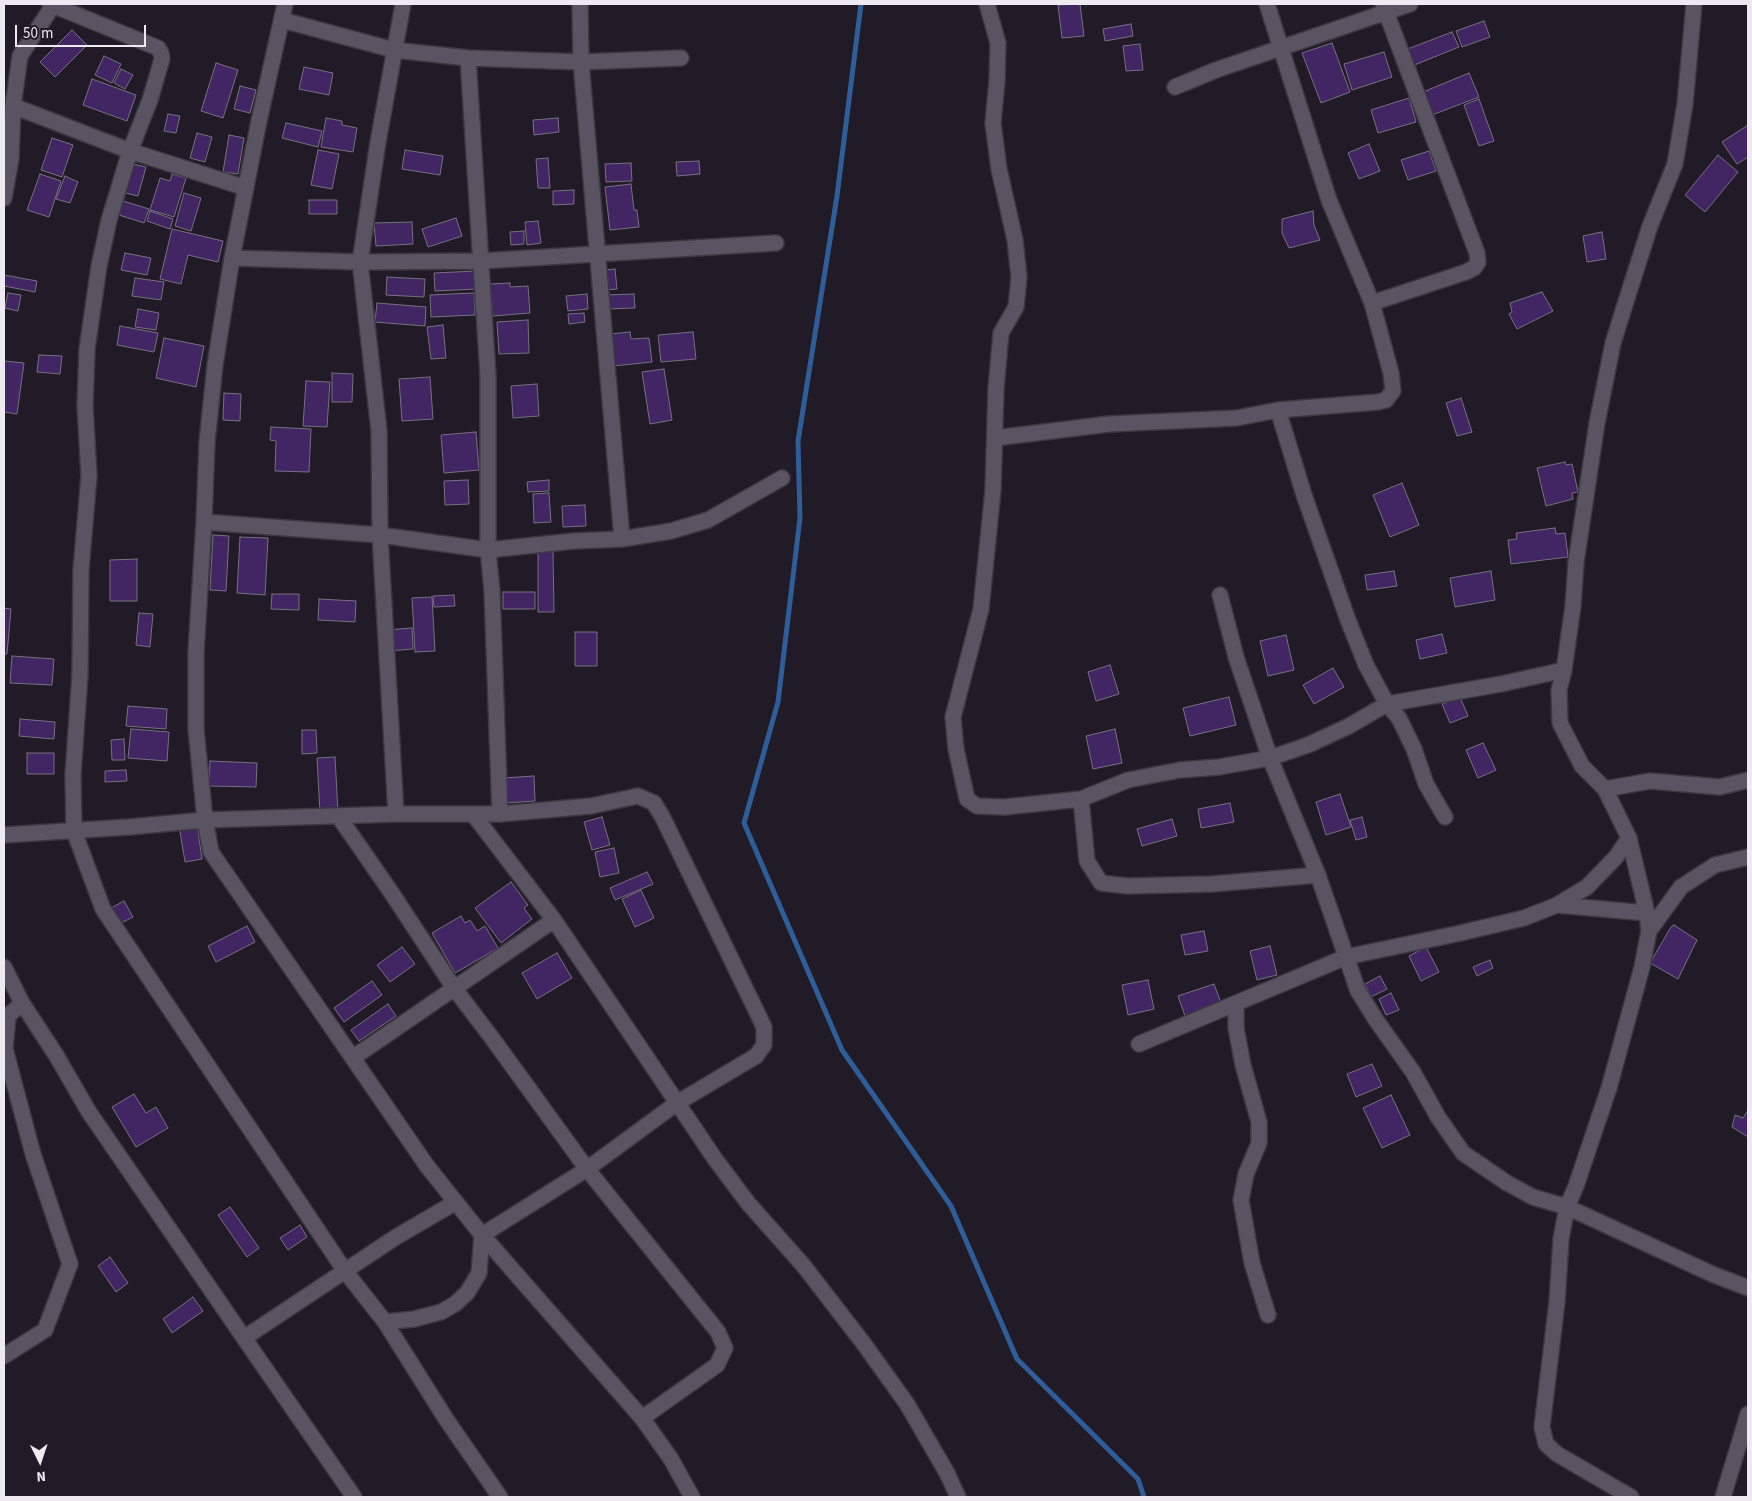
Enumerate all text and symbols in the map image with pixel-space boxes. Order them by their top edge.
scale bar [18,15,149,47]
text: 50 m [23,23,53,44]
north arrow [15,1436,65,1486]
text: N [36,1466,46,1486]

